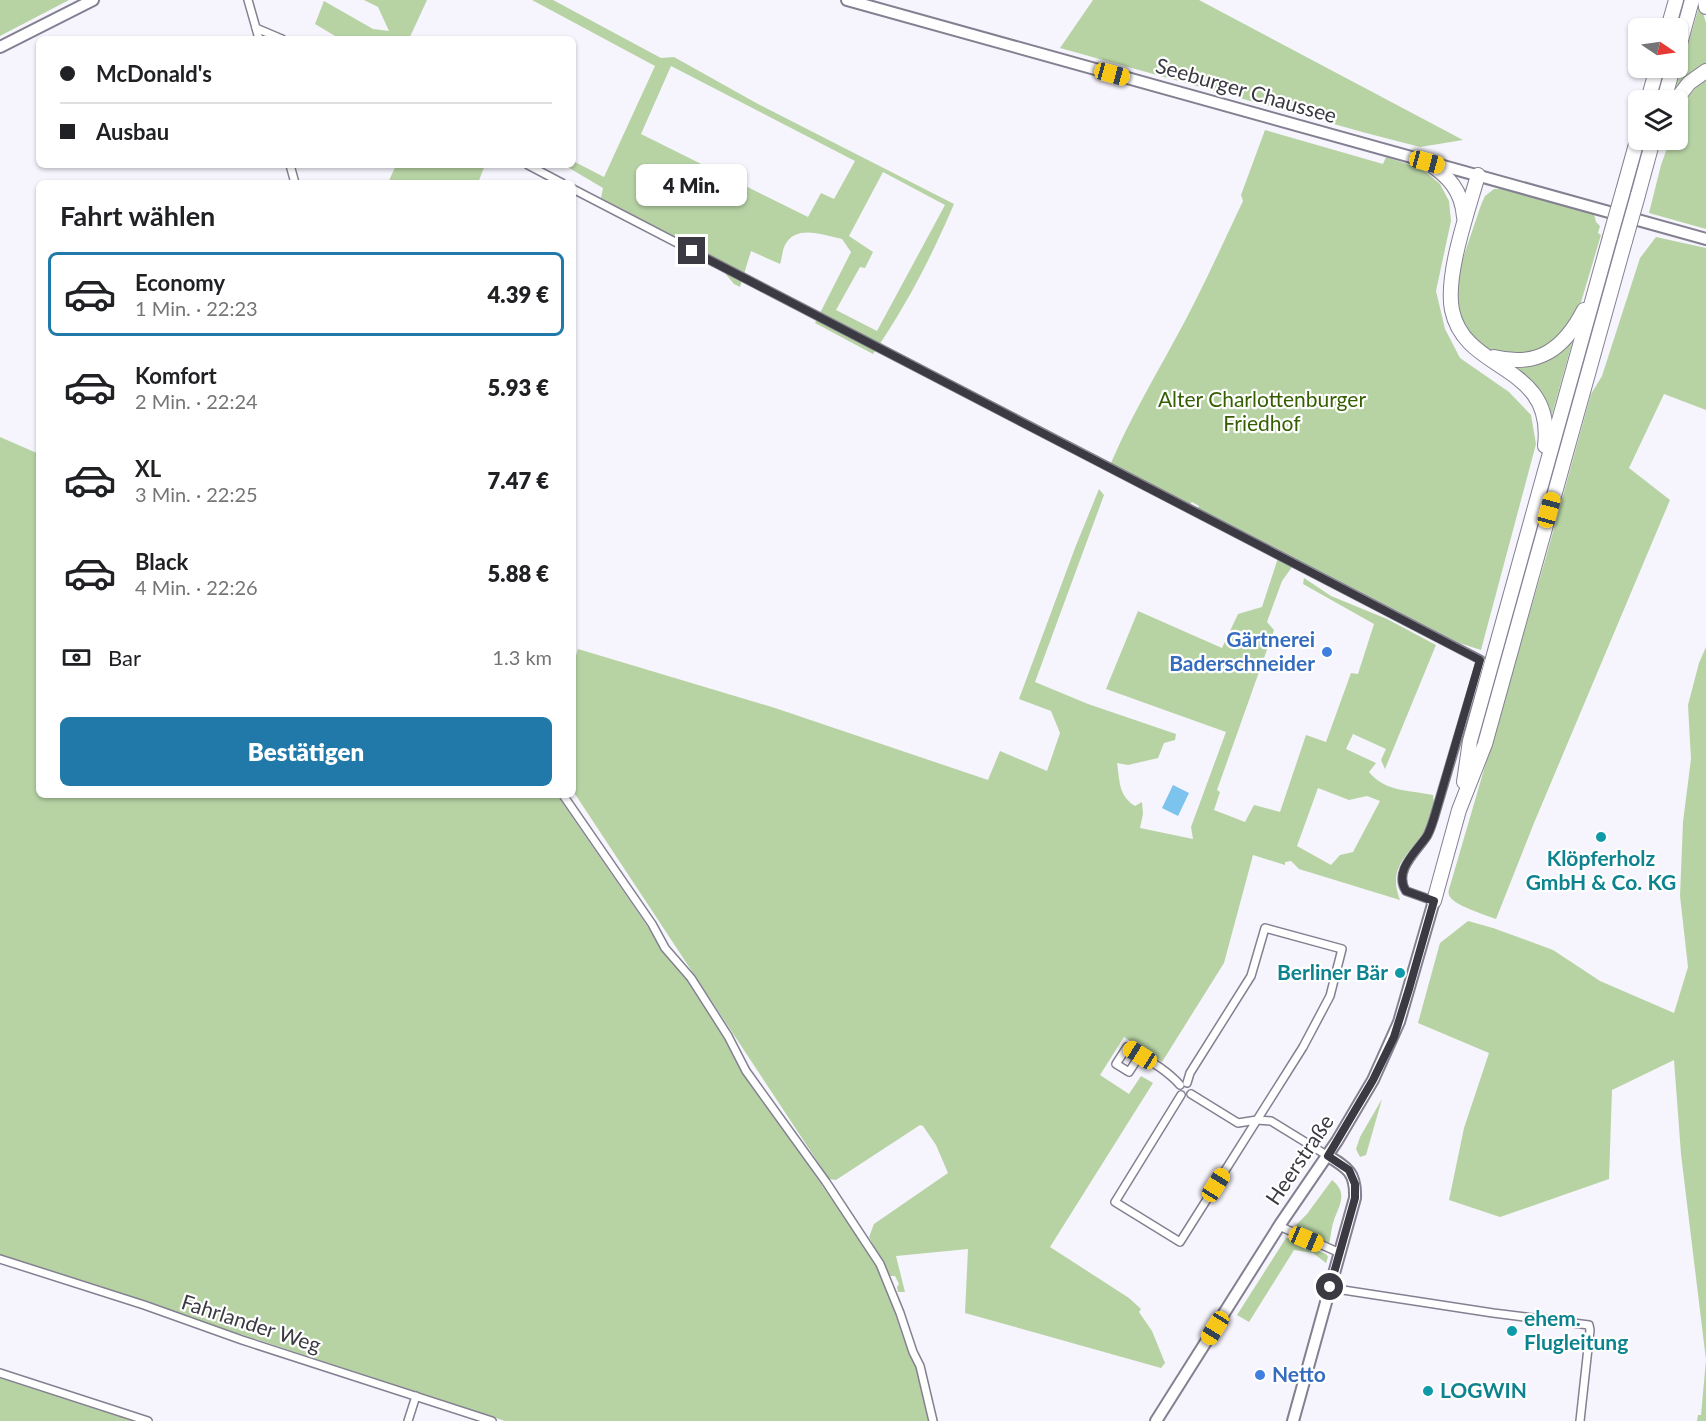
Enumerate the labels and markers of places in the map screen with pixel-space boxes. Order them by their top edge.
place label: Gärtnerei Baderschneider [1169,626,1315,675]
marker: Gärtnerei Baderschneider [1320,645,1334,659]
marker: Klöpferholz GmbH & Co. KG [1594,830,1608,844]
place label: Klöpferholz GmbH & Co. KG [1526,845,1676,894]
place label: Berliner Bär [1277,959,1388,984]
marker: Berliner Bär [1393,966,1407,980]
place label: ehem. Flugleitung [1524,1305,1628,1354]
marker: ehem. Flugleitung [1505,1324,1519,1338]
place label: Netto [1272,1361,1326,1386]
marker: Netto [1253,1368,1267,1382]
place label: LOGWIN [1440,1377,1527,1402]
marker: LOGWIN [1421,1384,1435,1398]

